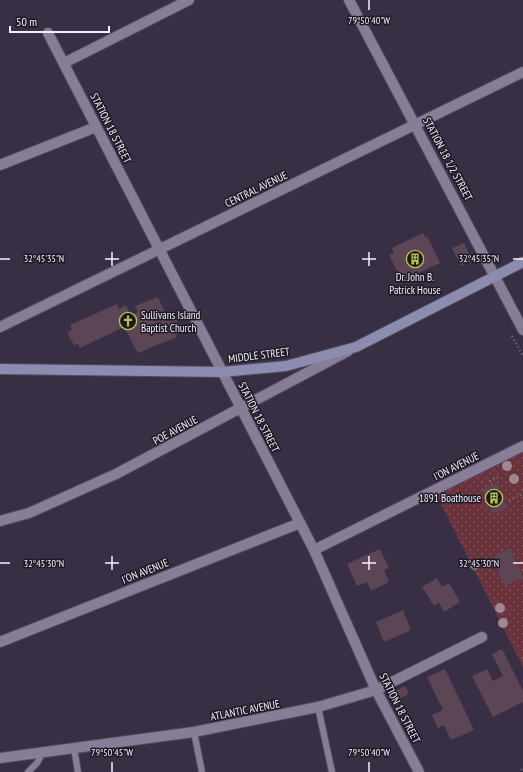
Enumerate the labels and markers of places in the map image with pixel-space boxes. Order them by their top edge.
building icon: Dr. John B. Patrick House [405,249,425,269]
place label: Dr. John B. Patrick House [389,270,441,297]
place label: Sullivans Island Baptist Church [141,308,201,335]
church icon: Sullivans Island Baptist Church [118,311,138,331]
building icon: 1891 Boathouse [484,488,504,508]
place label: 1891 Boathouse [419,491,481,505]

